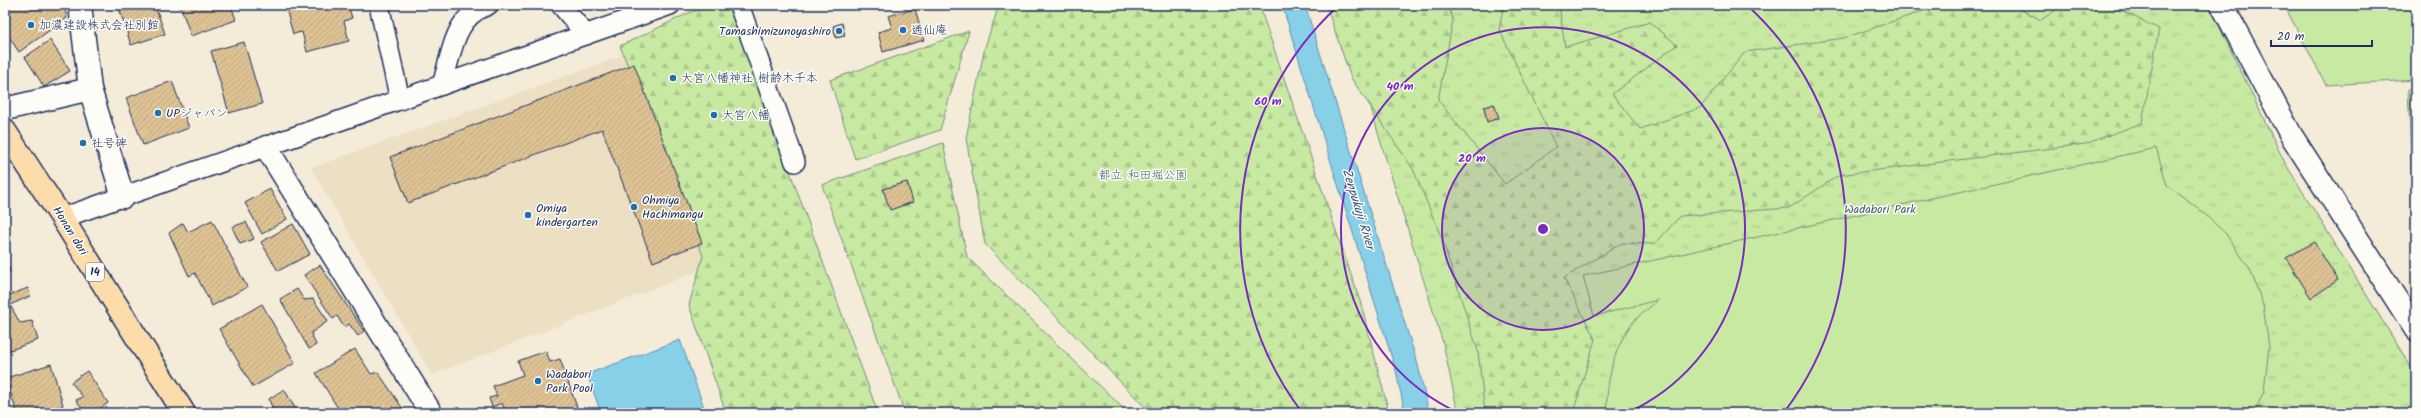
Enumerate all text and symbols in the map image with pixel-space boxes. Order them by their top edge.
place label: 加濃建設株式会社別館 [39,16,159,35]
marker: 加濃建設株式会社別館 [26,20,36,30]
place label: 通仙庵 [911,21,947,40]
place label: Tamashimizunoyashiro [719,22,831,41]
scale bar [2271,22,2372,48]
marker: 通仙庵 [898,25,908,35]
marker: Tamashimizunoyashiro [834,26,844,36]
text: 20 m [2277,27,2305,46]
place label: 大宮八幡神社 樹齢木千本 [681,69,818,88]
marker: 大宮八幡神社 樹齢木千本 [668,73,678,83]
text: 40 m [1386,77,1414,96]
text: 60 m [1254,92,1282,111]
place label: UPジャパン [166,104,228,123]
place label: 大宮八幡 [722,106,770,125]
marker: UPジャパン [153,108,163,118]
marker: 大宮八幡 [709,110,719,120]
place label: 社号碑 [91,134,127,153]
marker: 社号碑 [78,138,88,148]
text: 20 m [1458,149,1486,168]
park label: 都立 和田堀公園 [1099,166,1187,185]
water label: Zenpukuji River [1336,166,1381,255]
place label: Ohmiya Hachimangu [642,191,704,224]
place label: Omiya kindergarten [536,199,598,232]
park label: Wadabori Park [1844,200,1916,219]
marker: Ohmiya Hachimangu [629,202,639,212]
street label: Honan dori [47,203,93,260]
marker: Omiya kindergarten [523,210,533,220]
centre of rings [1536,222,1550,236]
road number: 14 [86,263,104,281]
place label: Wadabori Park Pool [546,365,593,398]
marker: Wadabori Park Pool [533,376,543,386]

